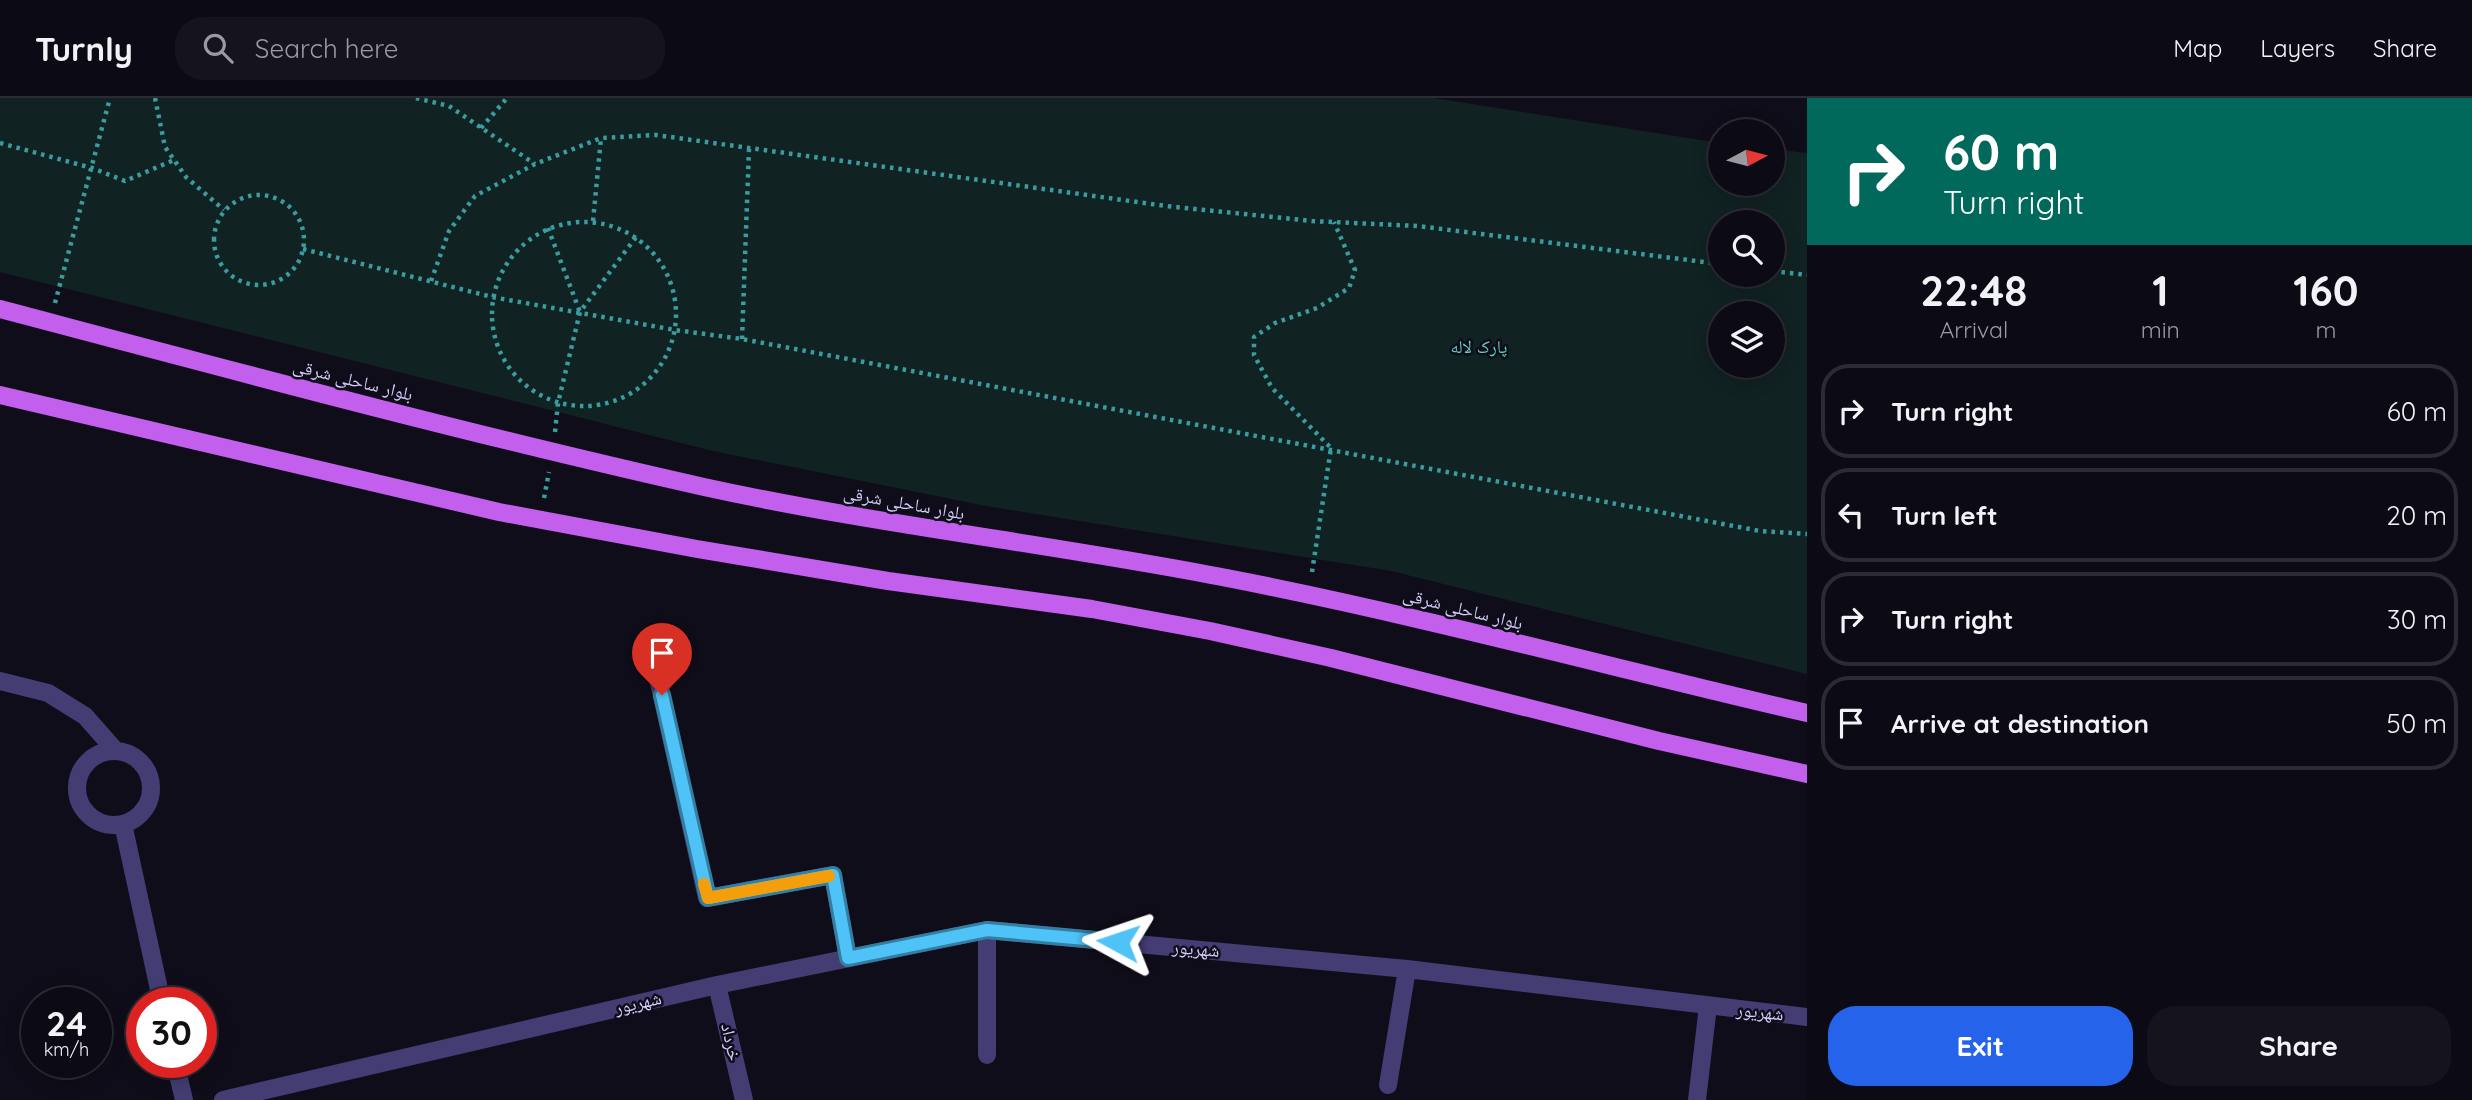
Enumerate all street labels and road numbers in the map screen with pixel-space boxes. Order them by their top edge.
street label: بلوار ساحلی شرقی [291,354,415,406]
street label: بلوار ساحلی شرقی [842,481,966,524]
street label: بلوار ساحلی شرقی [1401,583,1525,635]
street label: شهریور [1170,935,1221,962]
street label: شهریور [611,986,664,1019]
street label: شهریور [1734,997,1785,1025]
street label: خرداد [716,1021,747,1063]

